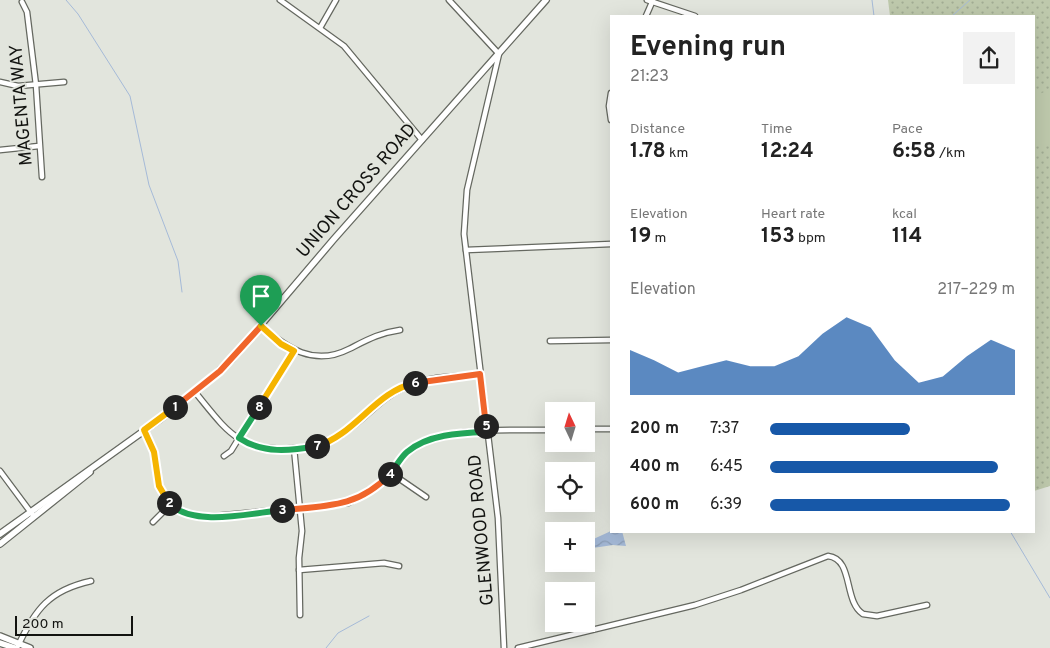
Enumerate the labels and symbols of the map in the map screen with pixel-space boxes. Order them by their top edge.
street label: MAGENTA WAY [5,43,39,167]
street label: UNION CROSS ROAD [292,119,422,263]
pin [240,275,282,326]
pin: 6 [402,370,428,396]
pin: 1 [162,394,188,420]
pin: 8 [246,394,272,420]
north arrow [545,402,595,452]
pin: 5 [474,414,498,438]
pin: 7 [304,434,330,458]
street label: GLENWOOD ROAD [464,453,500,607]
pin: 4 [378,462,402,486]
pin: 2 [156,490,182,516]
pin: 3 [270,498,294,522]
scale bar [15,613,132,636]

